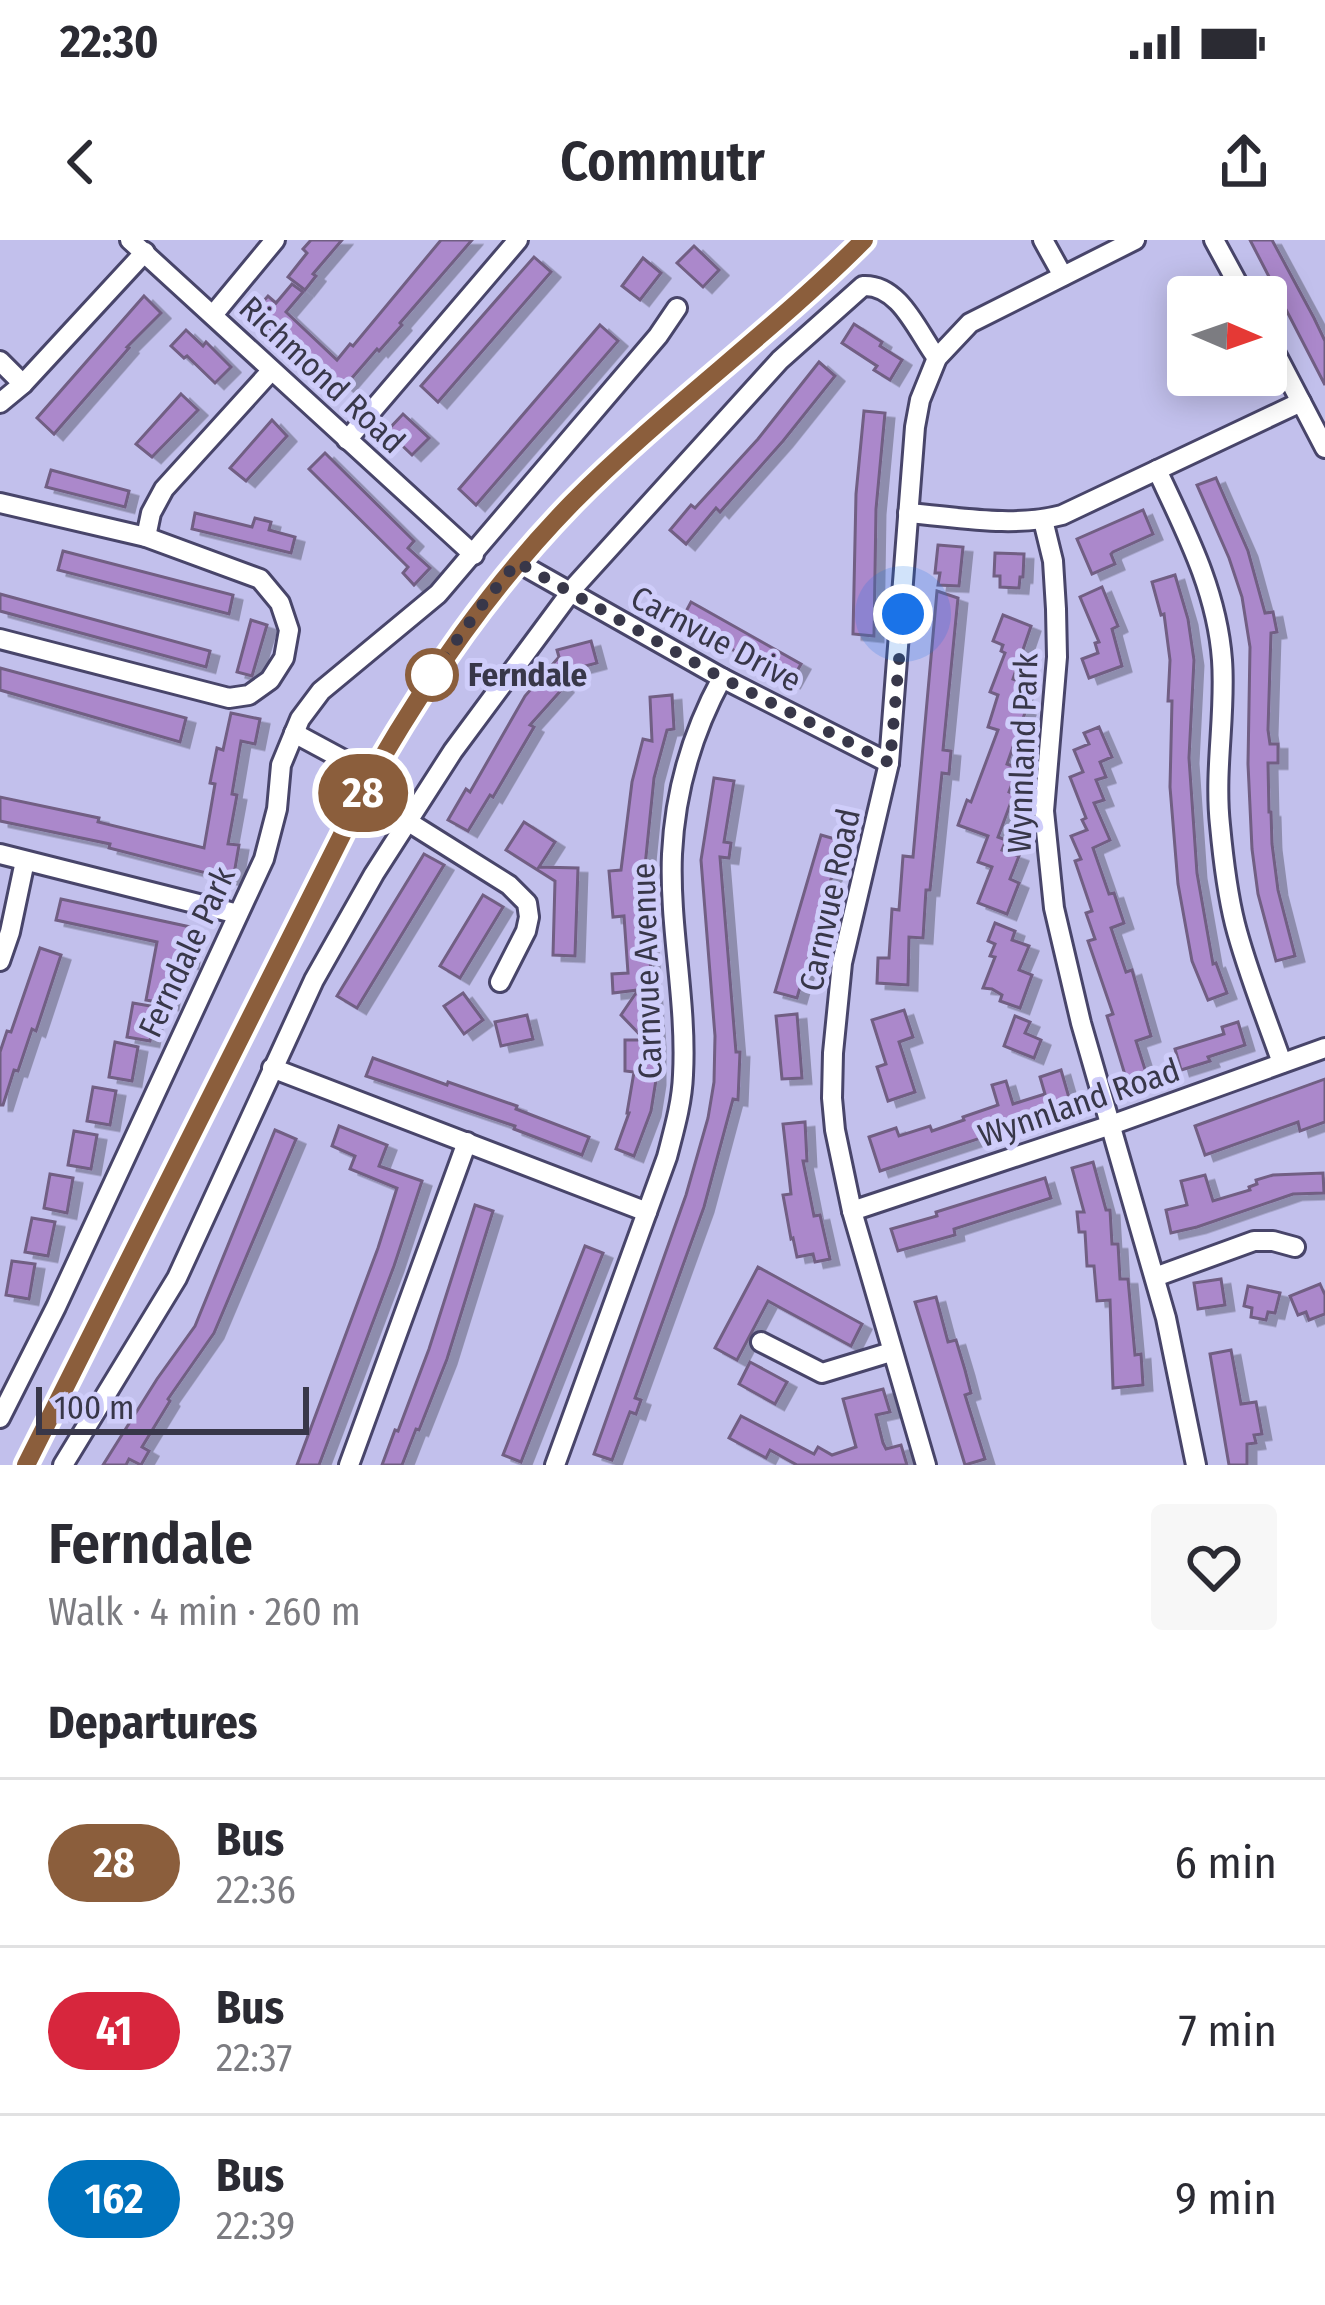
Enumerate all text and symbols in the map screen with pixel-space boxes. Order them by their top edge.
text: 22:30 [60,15,159,69]
icon: back [48,129,114,195]
icon: share [1211,129,1277,195]
text: Commutr [560,130,765,194]
north arrow [1167,276,1287,396]
map controls [1167,276,1287,396]
street label: Richmond Road [231,288,413,462]
street label: Carnvue Drive [624,577,808,701]
your location [873,584,933,644]
marker: Ferndale [407,650,457,700]
street label: Wynnland Park [1000,652,1047,854]
place label: Ferndale [468,655,587,695]
line badge: 28 [309,754,417,832]
text: 28 [342,768,384,818]
street label: Carnvue Road [791,805,869,995]
street label: Ferndale Park [130,860,244,1043]
street label: Carnvue Avenue [623,862,671,1080]
street label: Wynnland Road [973,1050,1185,1156]
scale bar [36,1381,309,1434]
text: 100 m [54,1388,134,1428]
button: heart [1151,1504,1277,1630]
text: Ferndale [48,1510,253,1578]
text: Walk · 4 min · 260 m [48,1589,361,1635]
text: Departures [48,1696,257,1750]
text: Bus [216,1813,284,1867]
text: 6 min [1174,1836,1277,1890]
text: 28 [93,1838,135,1888]
text: 22:36 [216,1867,296,1913]
text: Bus [216,1981,284,2035]
text: 7 min [1179,2004,1277,2058]
text: 41 [96,2006,132,2056]
text: 22:37 [216,2035,292,2081]
text: Bus [216,2149,284,2203]
text: 9 min [1175,2172,1277,2226]
text: 162 [85,2174,143,2224]
text: 22:39 [216,2203,295,2249]

